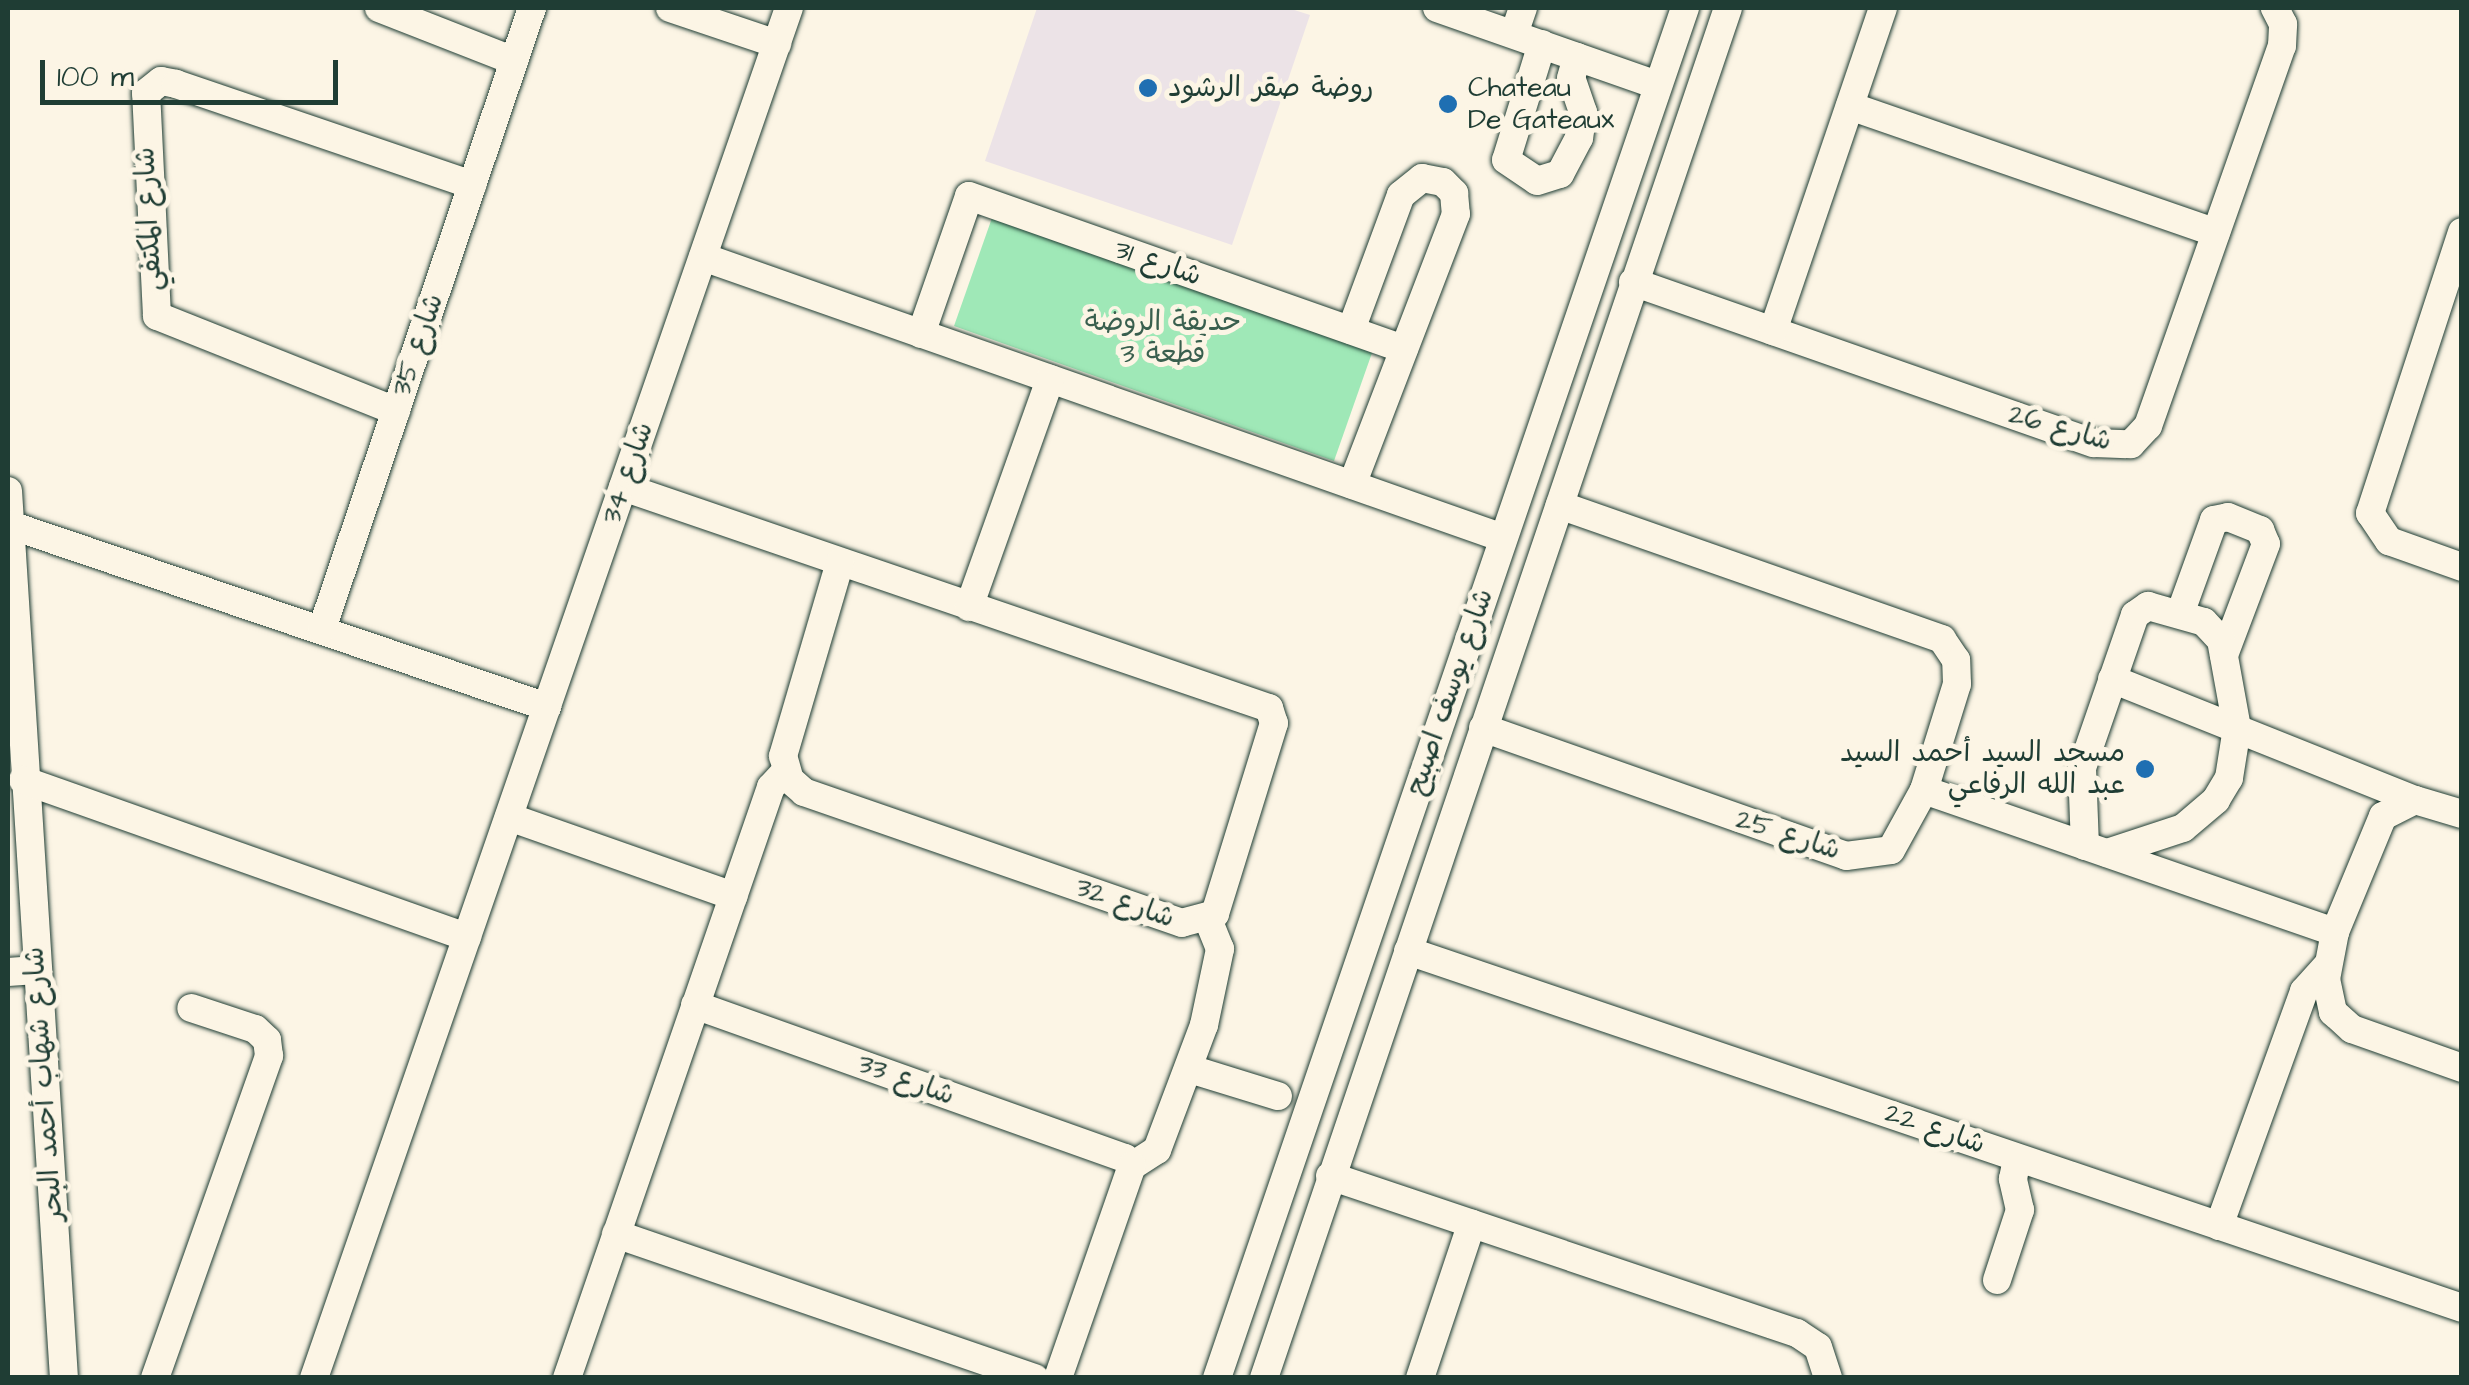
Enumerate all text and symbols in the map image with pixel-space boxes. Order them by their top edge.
scale bar [45,40,342,102]
text: 100 m [57,56,134,98]
place label: روضة صقر الرشود [1168,71,1374,105]
place label: Chateau De Gateaux [1468,71,1614,137]
marker: روضة صقر الرشود [1137,77,1159,99]
marker: Chateau De Gateaux [1437,93,1459,115]
street label: شارع المكتفي [128,146,170,292]
street label: شارع 31 [1110,233,1206,293]
street label: شارع 35 [385,289,451,401]
park label: حديقة الروضة قطعة 3 [1085,305,1241,371]
street label: شارع 26 [2005,397,2115,459]
street label: شارع 34 [595,418,661,528]
street label: شارع يوسف اصبيح [1399,584,1501,800]
place label: مسجد السيد أحمد السيد عبد الله الرفاعي [1840,736,2125,802]
marker: مسجد السيد أحمد السيد عبد الله الرفاعي [2134,758,2156,780]
street label: شارع 25 [1732,802,1844,868]
street label: شارع 32 [1071,870,1179,936]
street label: شارع شهاب أحمد البحر [18,946,70,1222]
street label: شارع 33 [853,1047,959,1113]
street label: شارع 22 [1880,1096,1990,1162]

